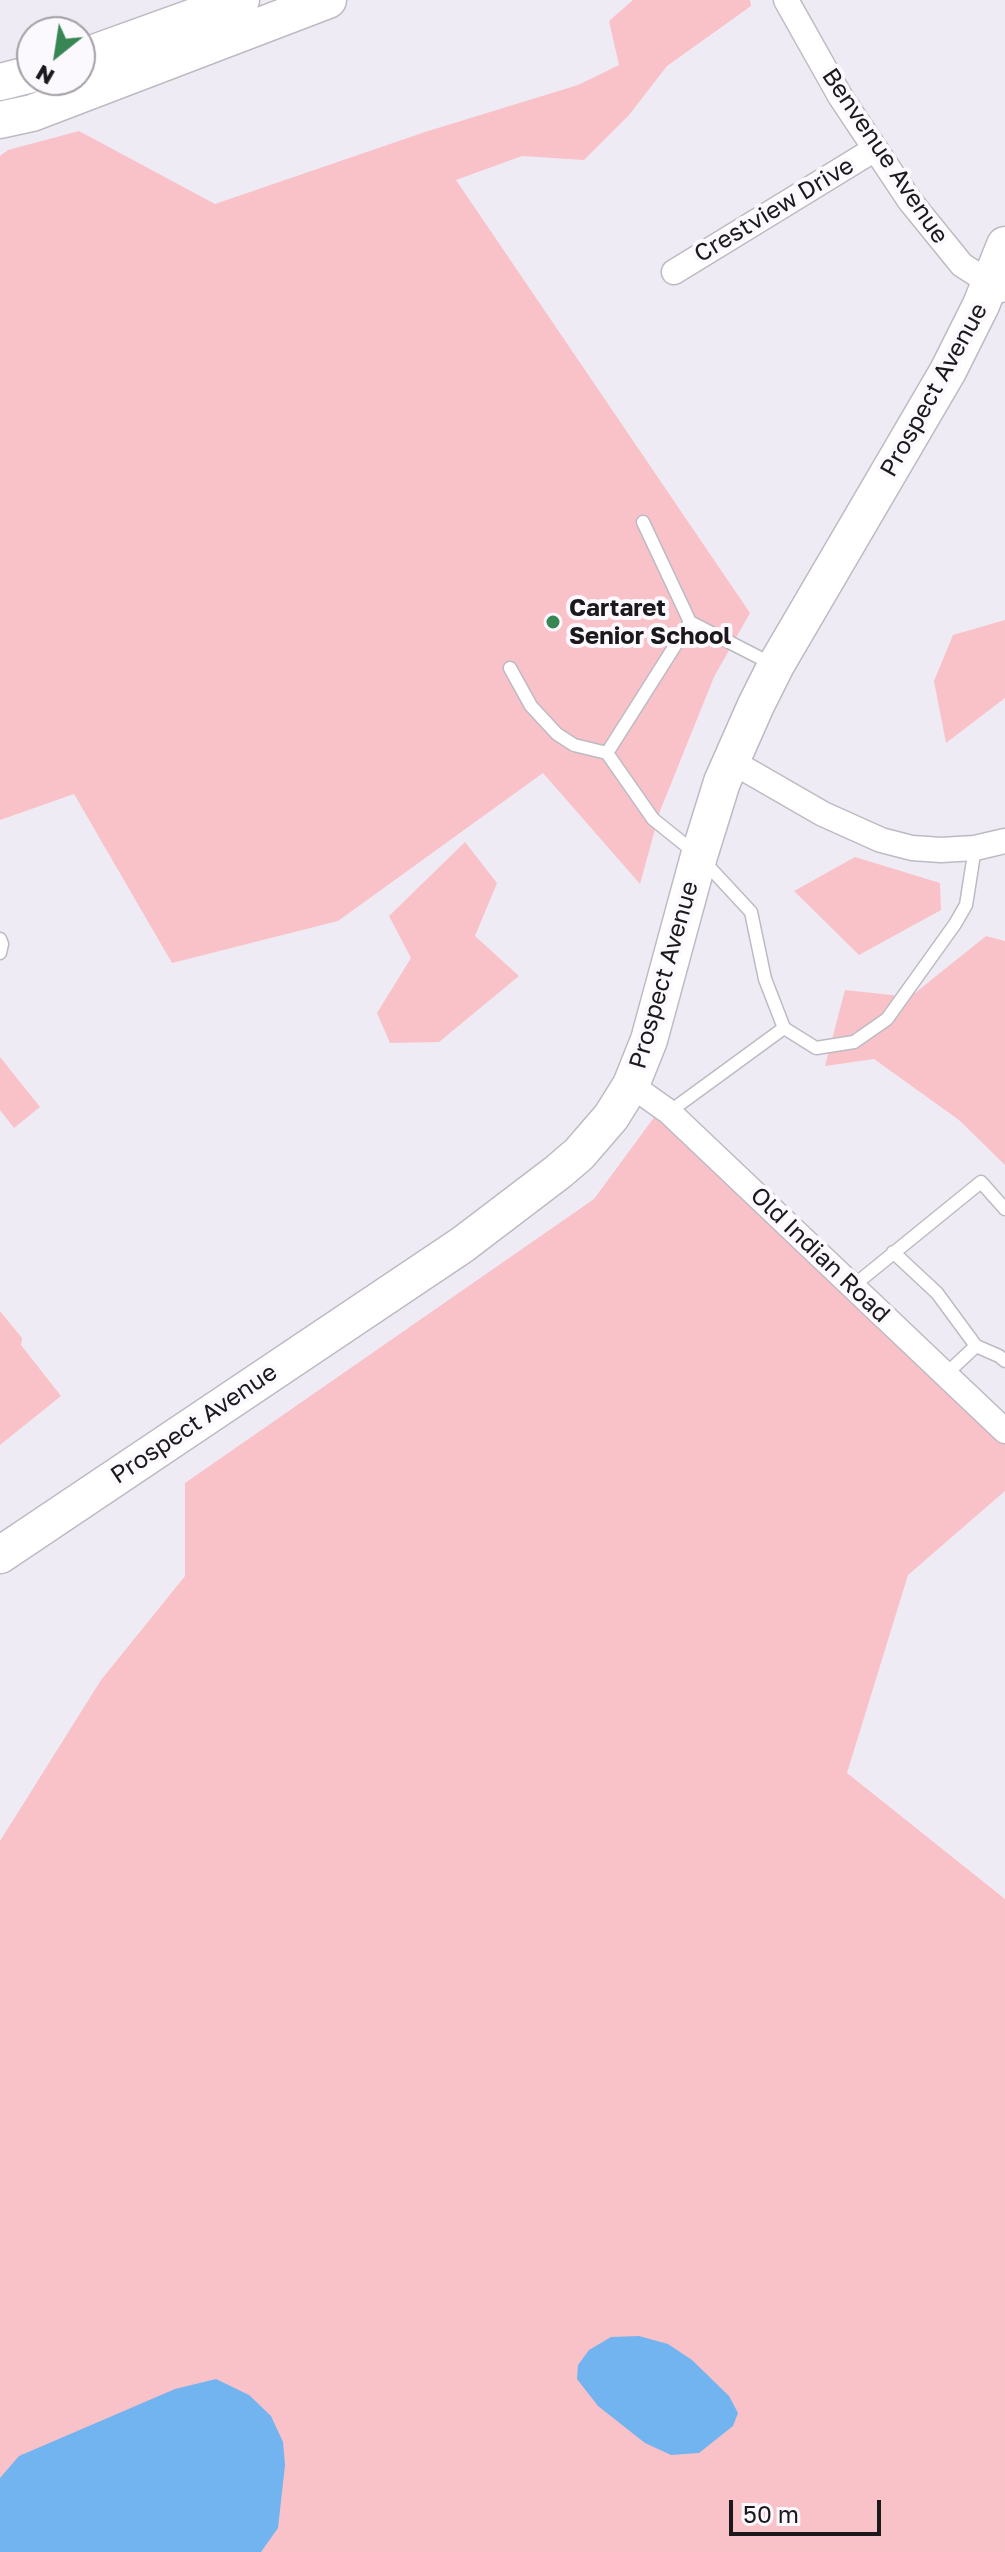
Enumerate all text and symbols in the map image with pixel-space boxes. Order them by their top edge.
north arrow [16,16,96,96]
text: N [31,60,59,91]
street label: Benvenue Avenue [816,63,954,249]
street label: Crestview Drive [689,151,859,269]
street label: Prospect Avenue [874,298,994,482]
place label: Cartaret Senior School [569,594,731,650]
marker: Cartaret Senior School [544,613,562,631]
street label: Prospect Avenue [623,878,705,1072]
street label: Old Indian Road [744,1181,896,1329]
street label: Prospect Avenue [106,1358,282,1490]
scale bar [733,2484,885,2534]
text: 50 m [743,2499,799,2528]

